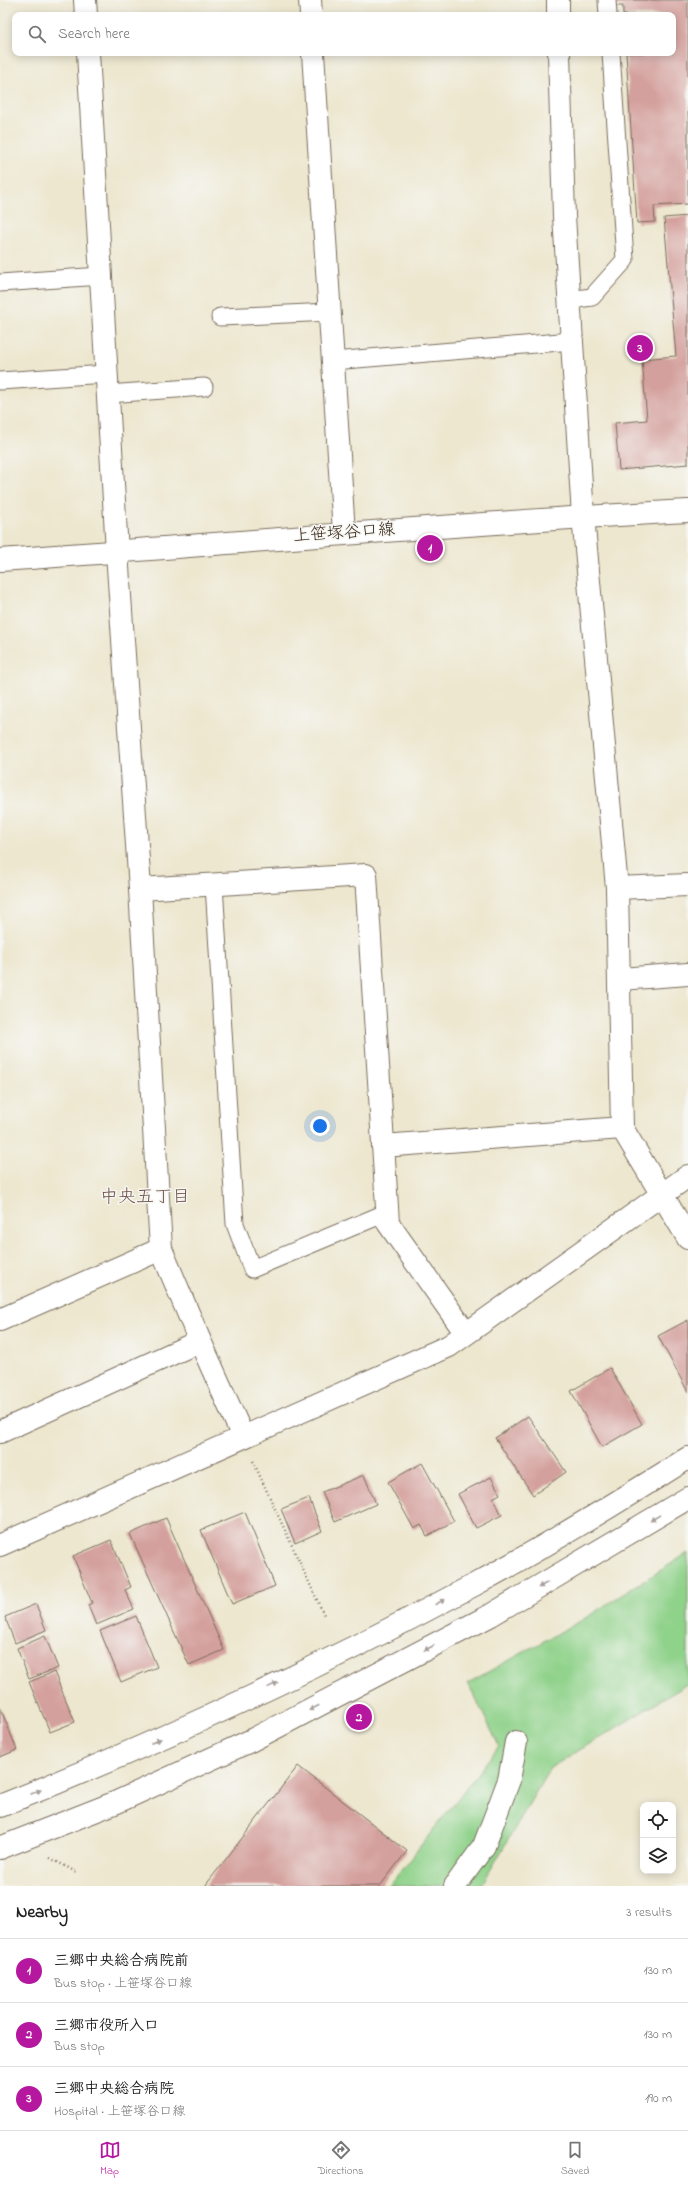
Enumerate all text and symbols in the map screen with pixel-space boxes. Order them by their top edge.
search box [12,12,676,56]
icon: search [26,23,48,45]
text: Search here [58,23,130,45]
pin: 3 [627,333,653,363]
street label: 上笹塚谷口線 [292,517,396,549]
pin: 1 [417,533,443,563]
your location [310,1116,330,1136]
district label: 中央五丁目 [100,1185,190,1211]
one-way arrow [649,1515,661,1522]
one-way arrow [537,1581,549,1588]
one-way arrow [434,1599,446,1606]
one-way arrow [424,1645,435,1651]
one-way arrow [268,1682,279,1689]
pin: 2 [346,1702,372,1732]
one-way arrow [308,1705,320,1711]
one-way arrow [150,1737,162,1743]
one-way arrow [31,1788,43,1794]
map controls [640,1802,676,1874]
button: locate [640,1802,676,1838]
button: layers [640,1838,676,1874]
text: Nearby [16,1900,68,1925]
text: 3 results [626,1903,672,1922]
text: 三郷中央総合病院前 [54,1950,189,1972]
text: 1 [27,1961,31,1980]
text: 130 m [644,1961,672,1980]
text: Bus stop · 上笹塚谷口線 [54,1974,192,1993]
text: 三郷市役所入口 [54,2015,159,2037]
text: 2 [26,2025,32,2044]
text: 130 m [644,2025,672,2044]
text: Bus stop [54,2037,105,2056]
text: 三郷中央総合病院 [54,2078,174,2100]
text: 3 [26,2089,32,2108]
text: 190 m [645,2089,672,2108]
text: Hospital · 上笹塚谷口線 [54,2102,185,2121]
tab: Map [99,2139,121,2179]
tab: Directions [318,2139,363,2179]
tab: Saved [561,2139,589,2179]

